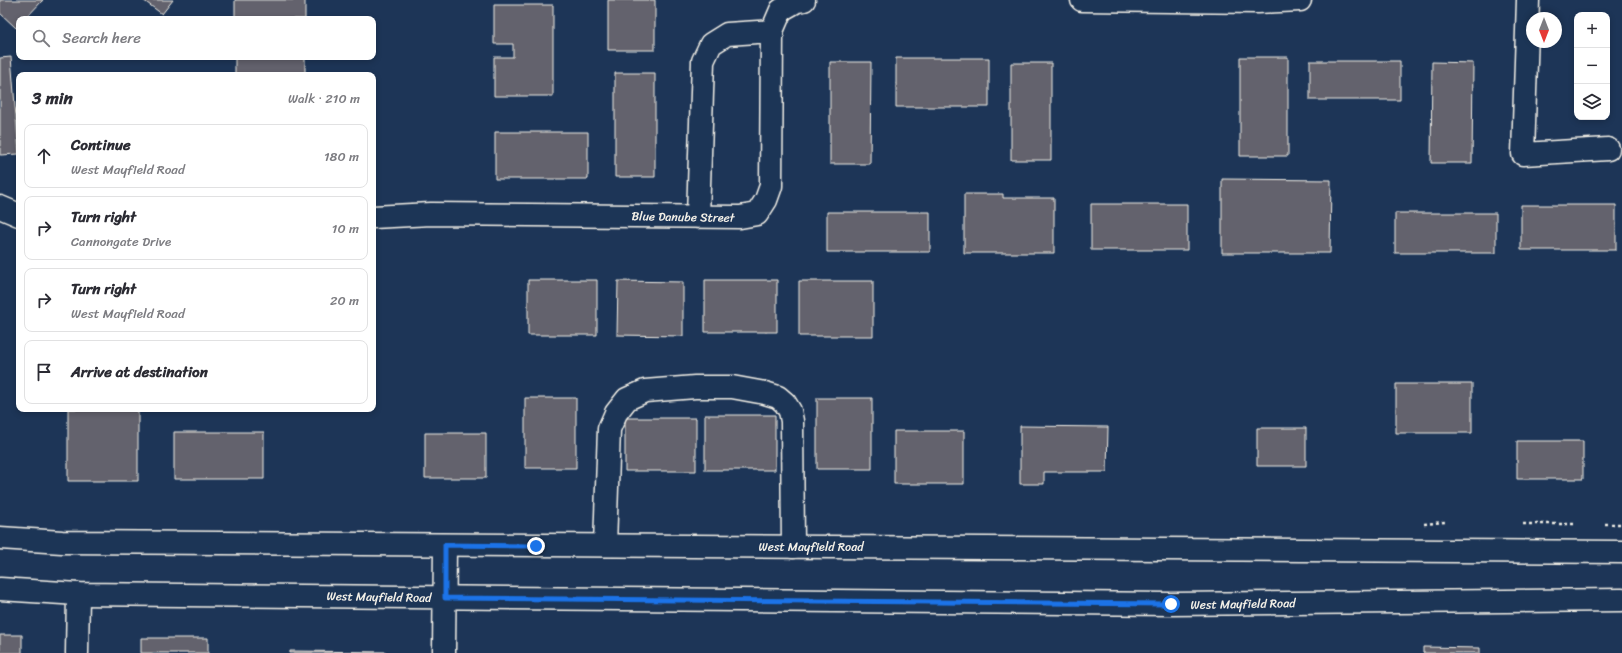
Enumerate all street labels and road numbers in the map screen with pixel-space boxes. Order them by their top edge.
street label: Blue Danube Street [631,205,736,229]
street label: West Mayfield Road [759,536,864,558]
street label: West Mayfield Road [326,585,432,609]
street label: West Mayfield Road [1190,592,1296,616]

